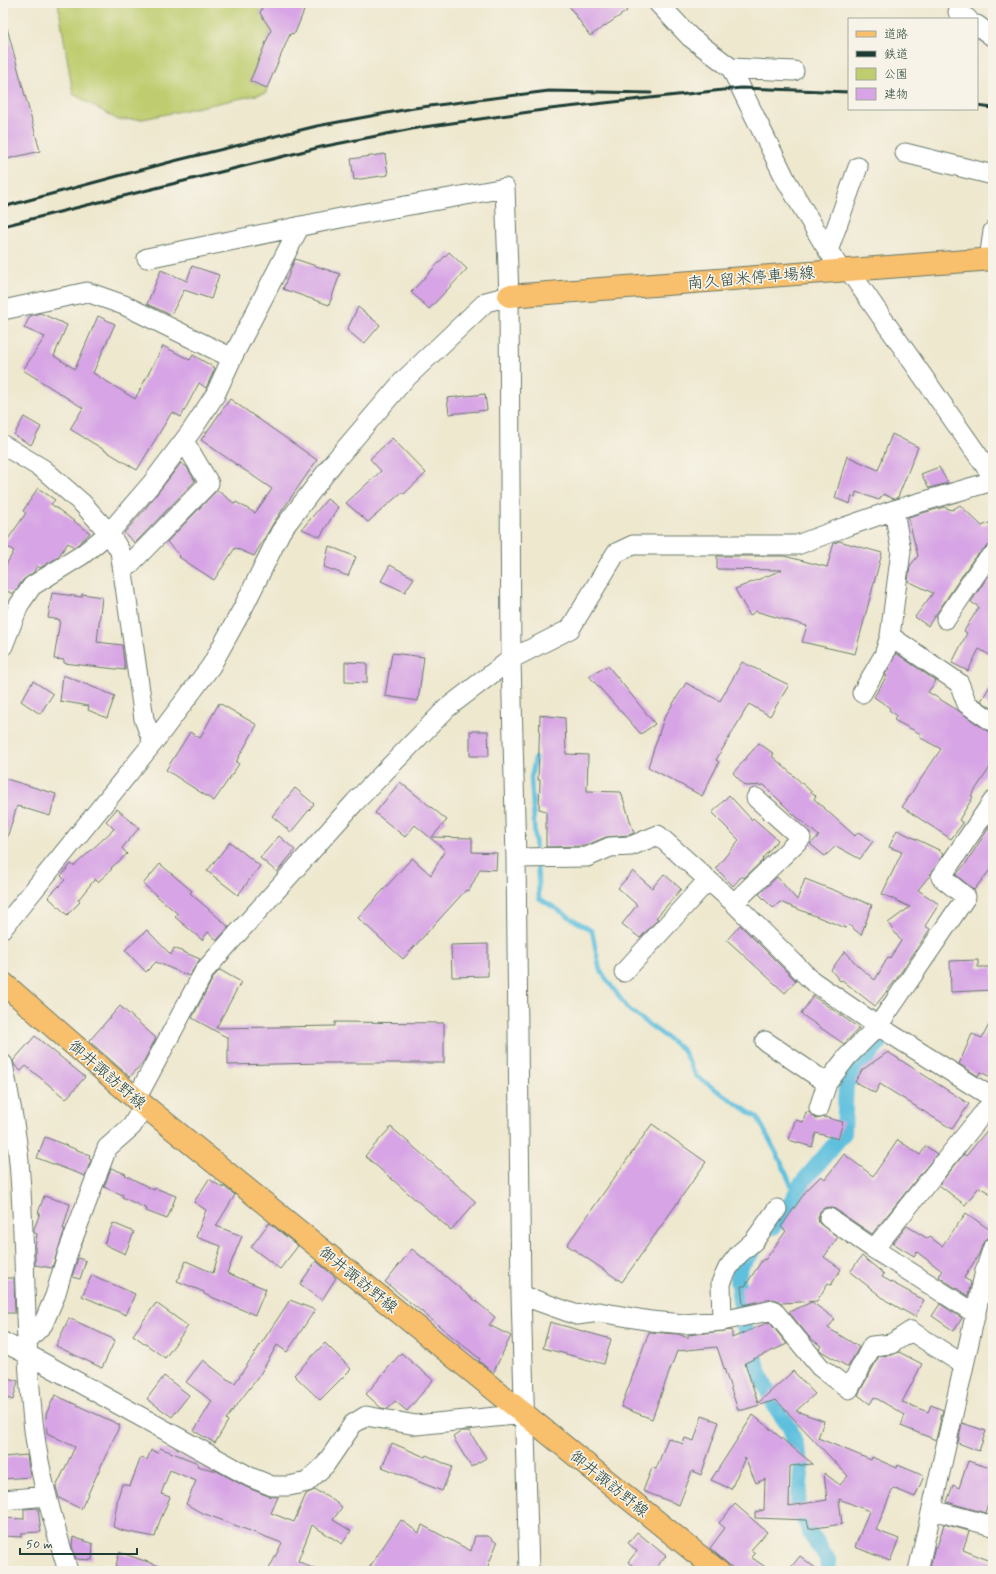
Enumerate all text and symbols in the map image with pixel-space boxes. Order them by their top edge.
legend [848,18,978,110]
text: 道路 [884,27,908,43]
text: 鉄道 [884,47,908,63]
text: 公園 [884,67,908,83]
text: 建物 [884,87,908,103]
street label: 南久留米停車場線 [686,262,816,295]
street label: 御井諏訪野線 [64,1036,150,1115]
street label: 御井諏訪野線 [314,1242,402,1319]
street label: 御井諏訪野線 [565,1446,653,1523]
scale bar [20,1530,137,1556]
text: 50 m [26,1537,53,1553]

